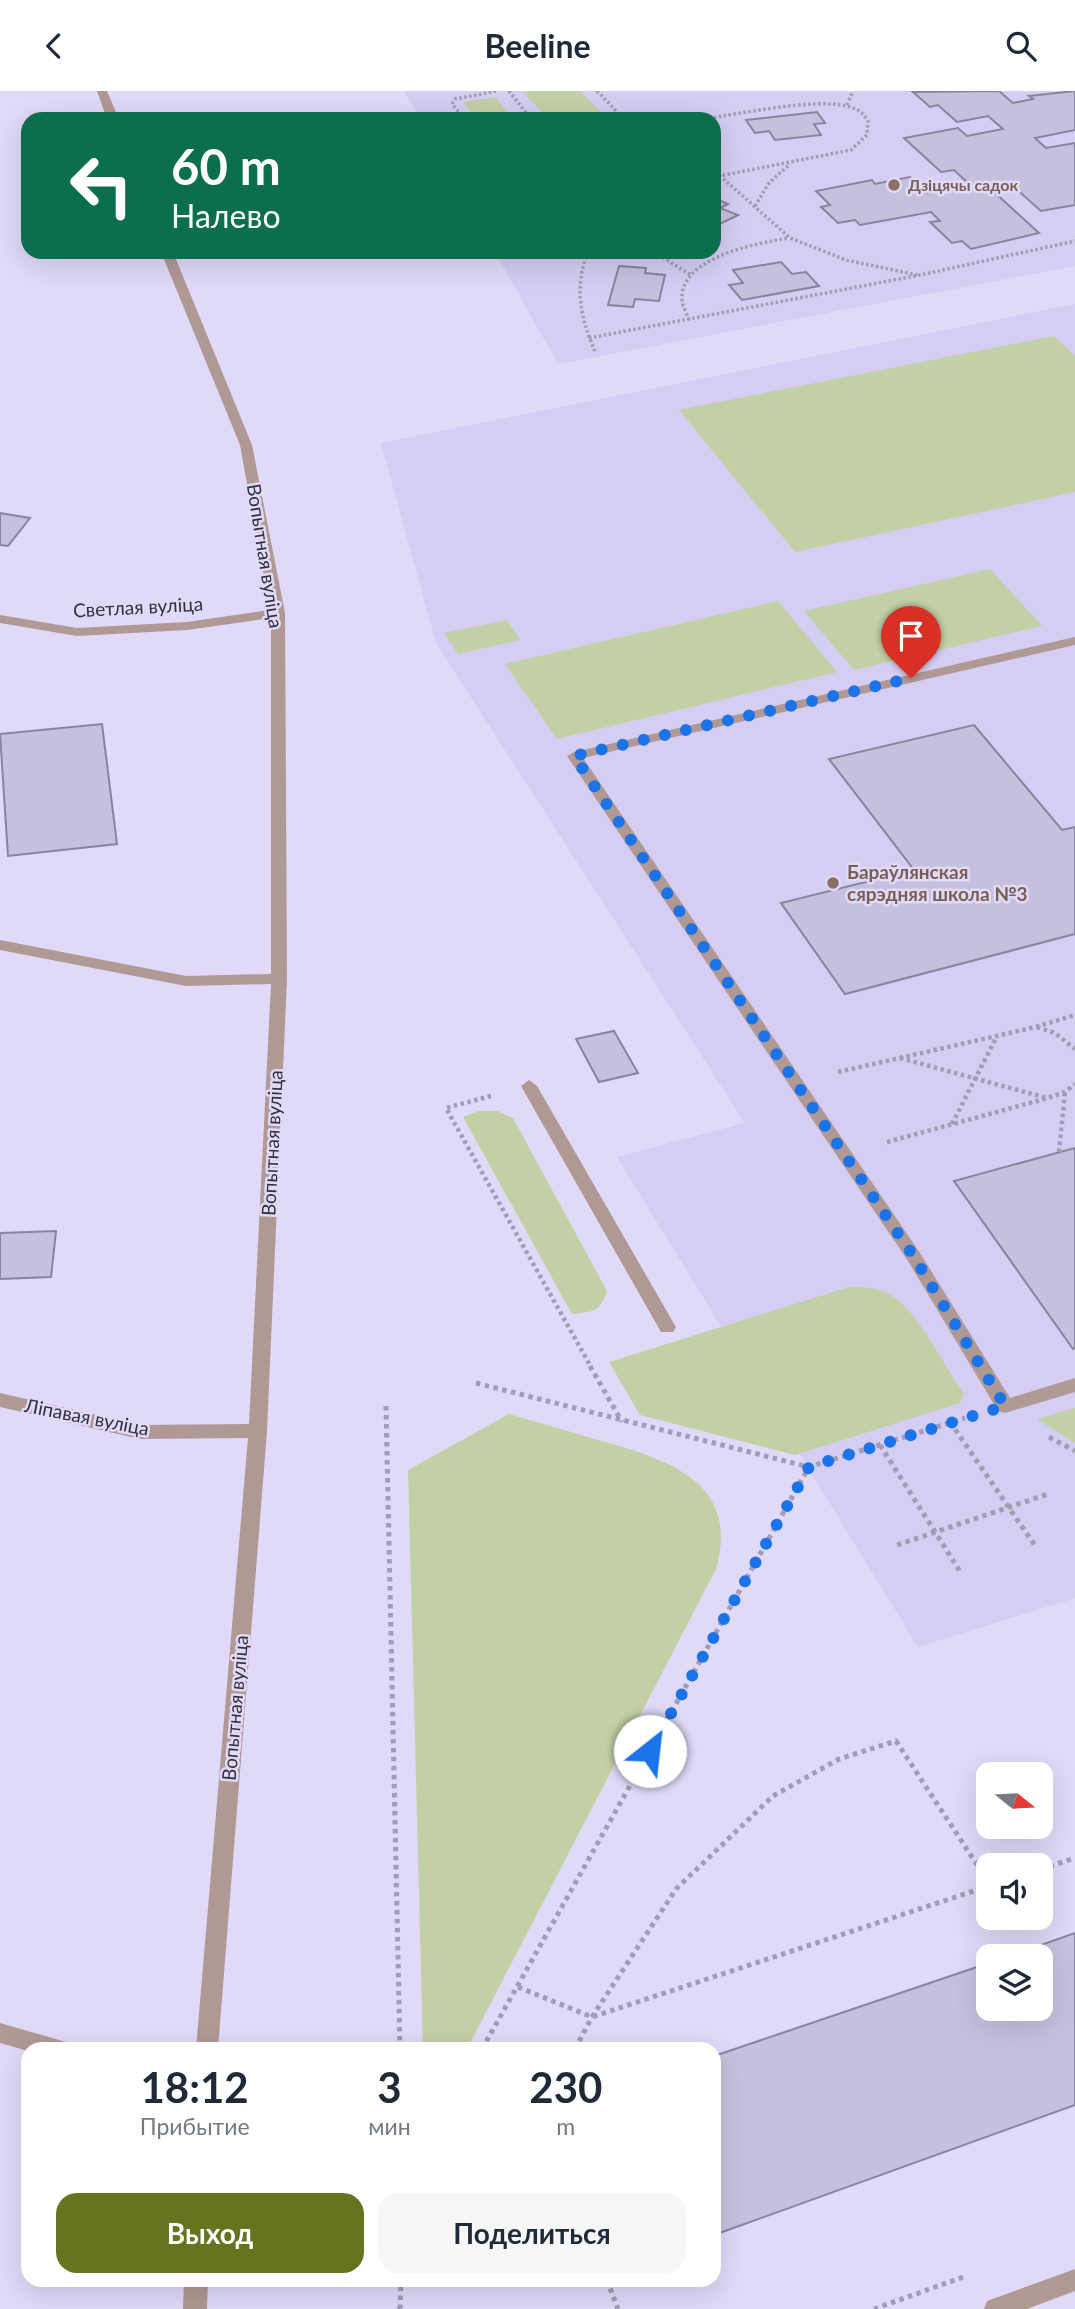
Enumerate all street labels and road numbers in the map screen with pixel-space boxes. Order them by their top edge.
street label: Вопытная вуліца [243,482,288,630]
street label: Светлая вуліца [72,592,204,621]
street label: Вопытная вуліца [256,1069,287,1216]
street label: Ліпавая вуліца [22,1393,151,1440]
street label: Вопытная вуліца [217,1634,252,1782]

